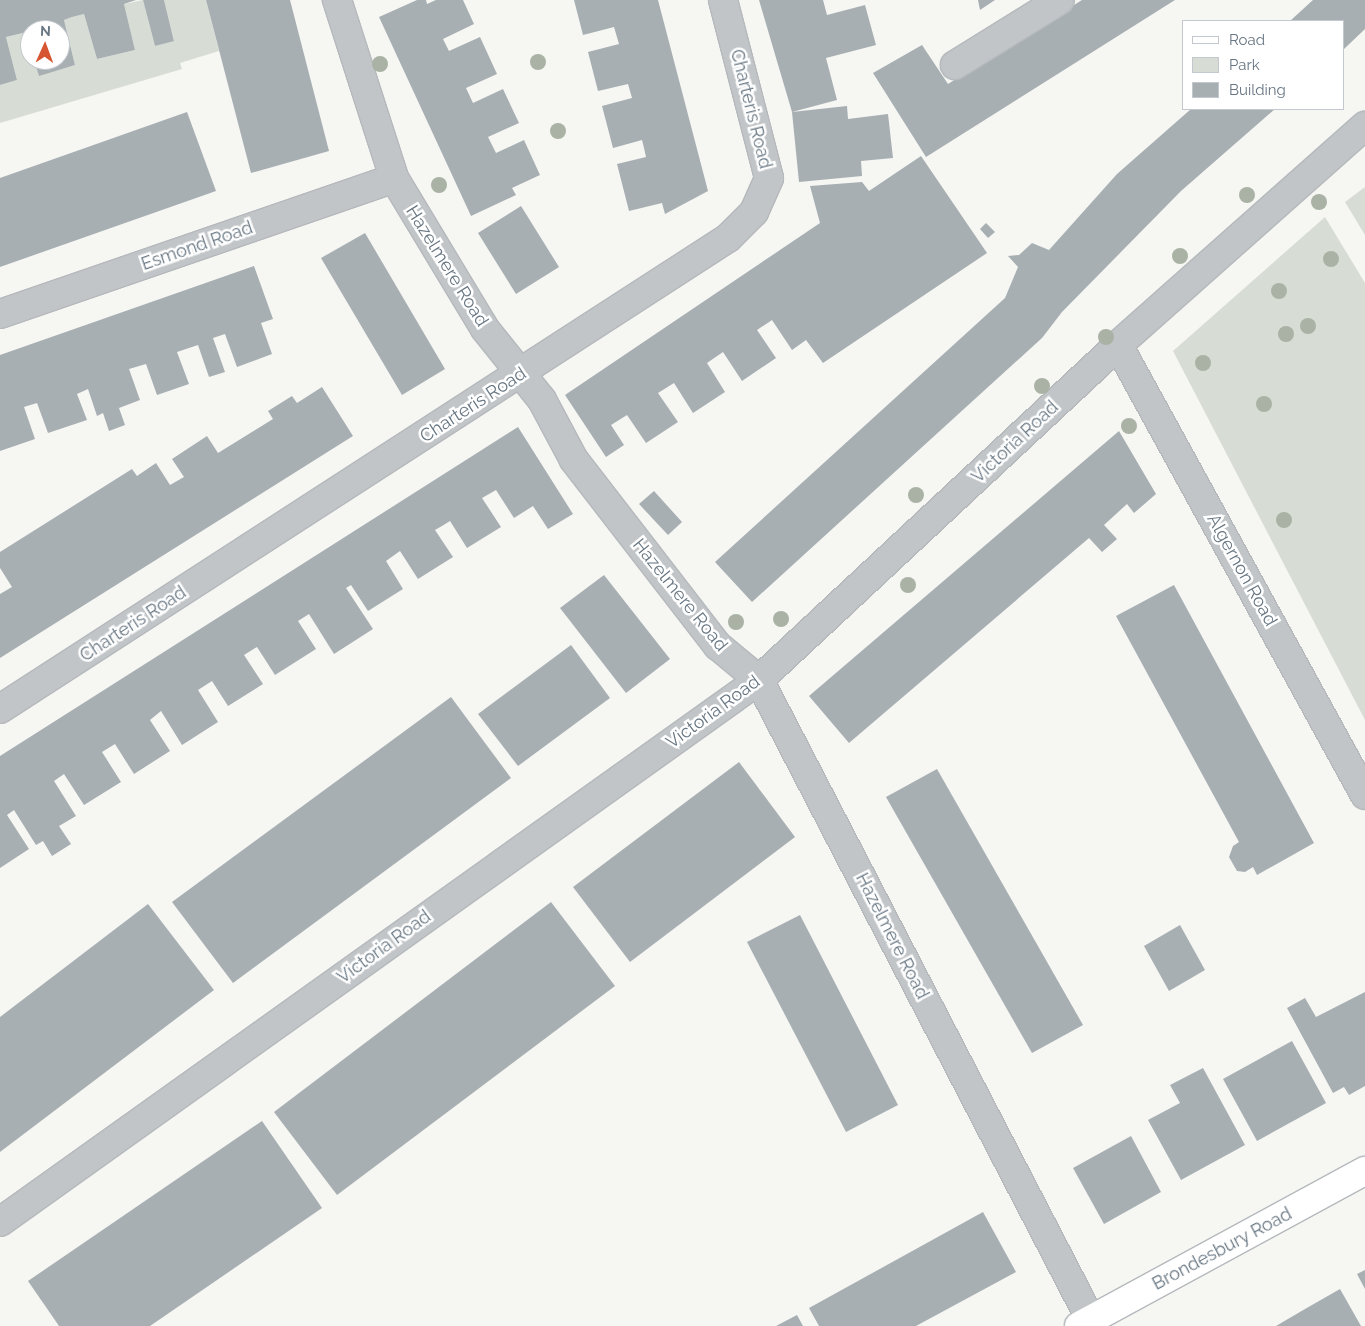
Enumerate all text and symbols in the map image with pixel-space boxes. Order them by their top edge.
north arrow [20,20,70,70]
legend [1182,20,1345,110]
text: N [40,23,51,39]
text: Road [1229,31,1265,49]
street label: Charteris Road [726,47,776,171]
text: Park [1229,56,1260,74]
text: Building [1229,81,1286,99]
street label: Hazelmere Road [401,202,493,330]
street label: Esmond Road [138,217,256,275]
street label: Charteris Road [416,363,530,447]
street label: Victoria Road [967,396,1063,488]
street label: Algernon Road [1202,510,1282,630]
street label: Hazelmere Road [628,534,732,656]
street label: Charteris Road [76,582,190,666]
street label: Victoria Road [662,671,764,753]
street label: Hazelmere Road [851,869,933,1003]
street label: Victoria Road [333,906,435,988]
street label: Brondesbury Road [1148,1203,1296,1295]

